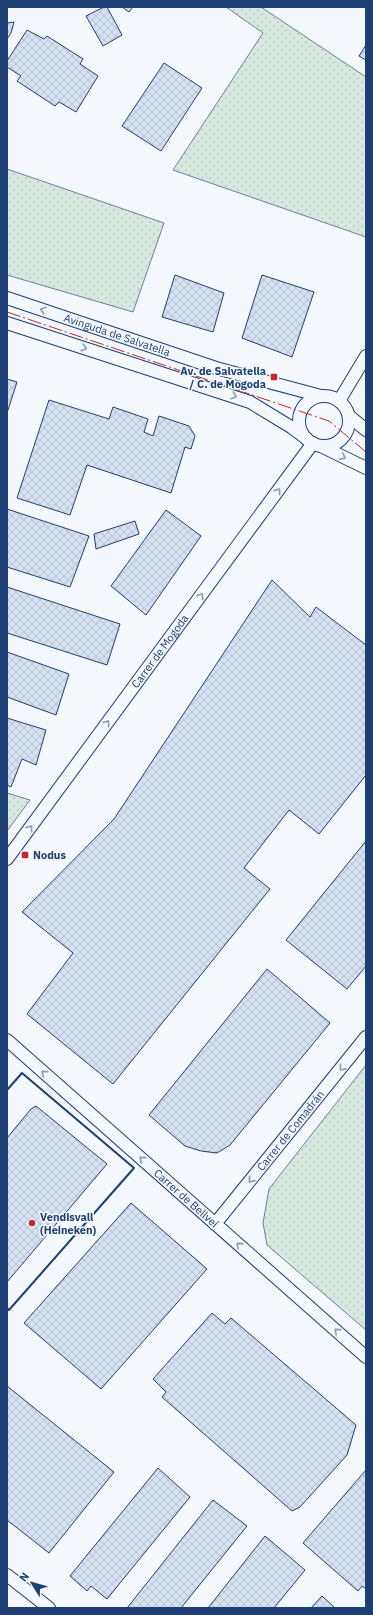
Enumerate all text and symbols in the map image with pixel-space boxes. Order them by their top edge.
one-way arrow [40,306,47,315]
street label: Avinguda de Salvatella [62,311,172,359]
one-way arrow [80,343,87,352]
place label: Av. de Salvatella / C. de Mogoda [180,364,266,391]
marker: Av. de Salvatella / C. de Mogoda [269,372,279,382]
one-way arrow [231,392,238,400]
one-way arrow [339,452,347,460]
one-way arrow [273,488,281,495]
one-way arrow [196,593,203,600]
street label: Carrer de Mogoda [128,612,192,691]
one-way arrow [102,720,110,727]
one-way arrow [25,825,32,832]
place label: Nodus [33,848,66,862]
marker: Nodus [20,850,30,860]
one-way arrow [339,1063,346,1070]
one-way arrow [41,1070,49,1078]
street label: Carrer de Comadrán [254,1088,327,1174]
one-way arrow [139,1157,146,1164]
street label: Carrer de Bellveí [151,1166,222,1231]
one-way arrow [249,1175,256,1182]
place label: Vendisvall (Heineken) [40,1210,97,1237]
marker: Vendisvall (Heineken) [27,1218,37,1228]
one-way arrow [236,1242,244,1249]
one-way arrow [334,1328,341,1335]
north arrow [12,1563,52,1603]
text: N [16,1570,32,1584]

